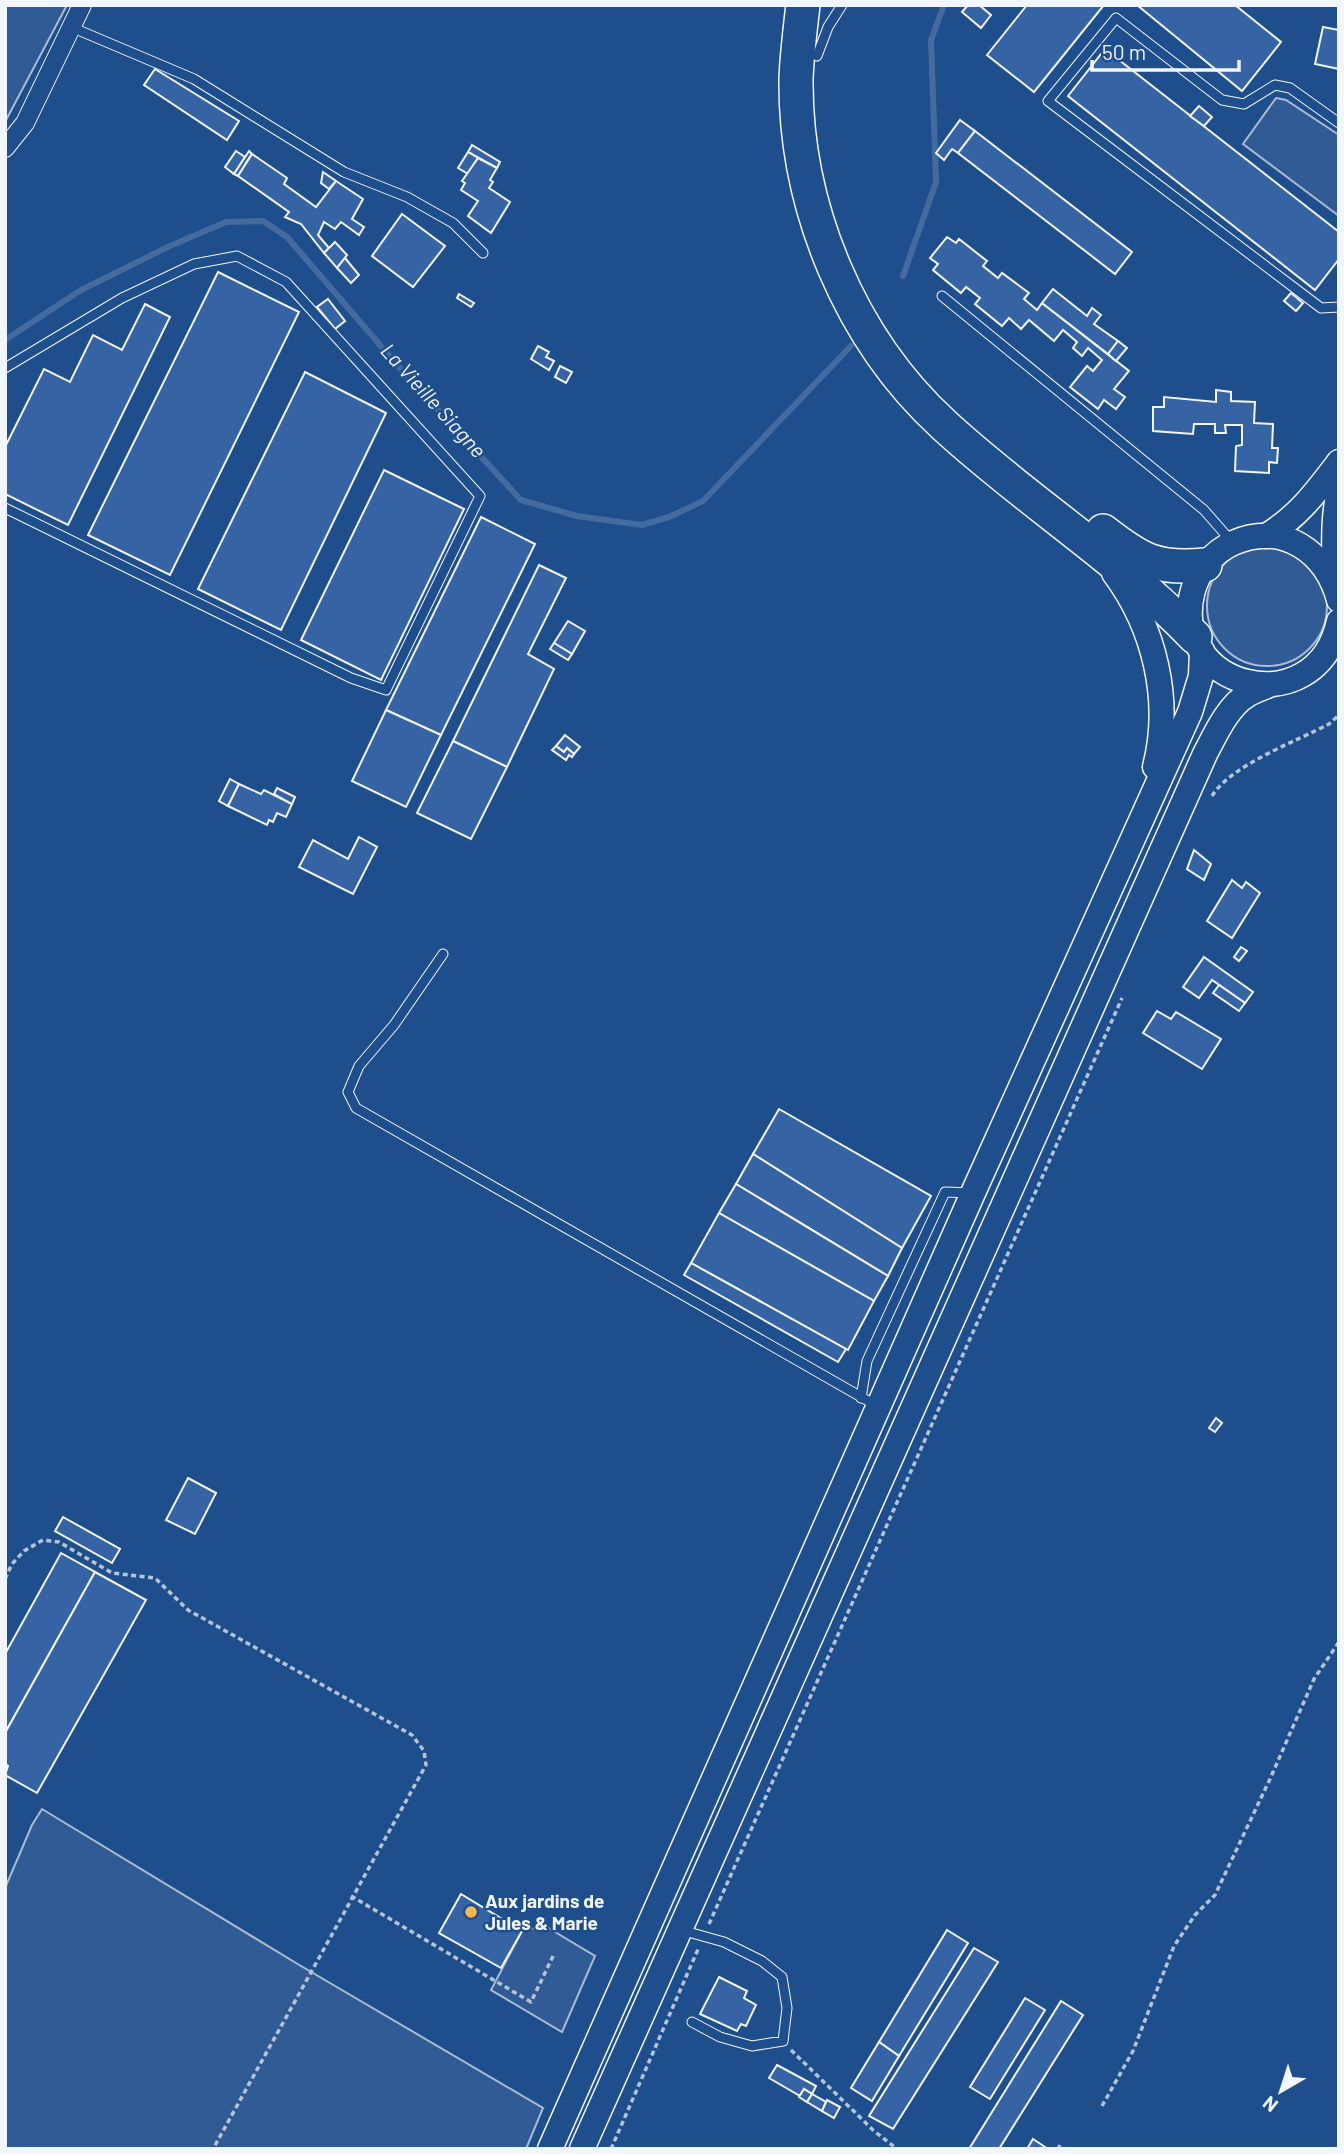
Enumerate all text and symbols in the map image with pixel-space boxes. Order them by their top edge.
scale bar [1092,28,1239,72]
text: 50 m [1102,39,1146,64]
water label: La Vieille Siagne [376,338,492,462]
place label: Aux jardins de Jules & Marie [485,1889,604,1934]
marker: Aux jardins de Jules & Marie [463,1904,479,1920]
north arrow [1246,2056,1316,2126]
text: N [1258,2092,1282,2118]

